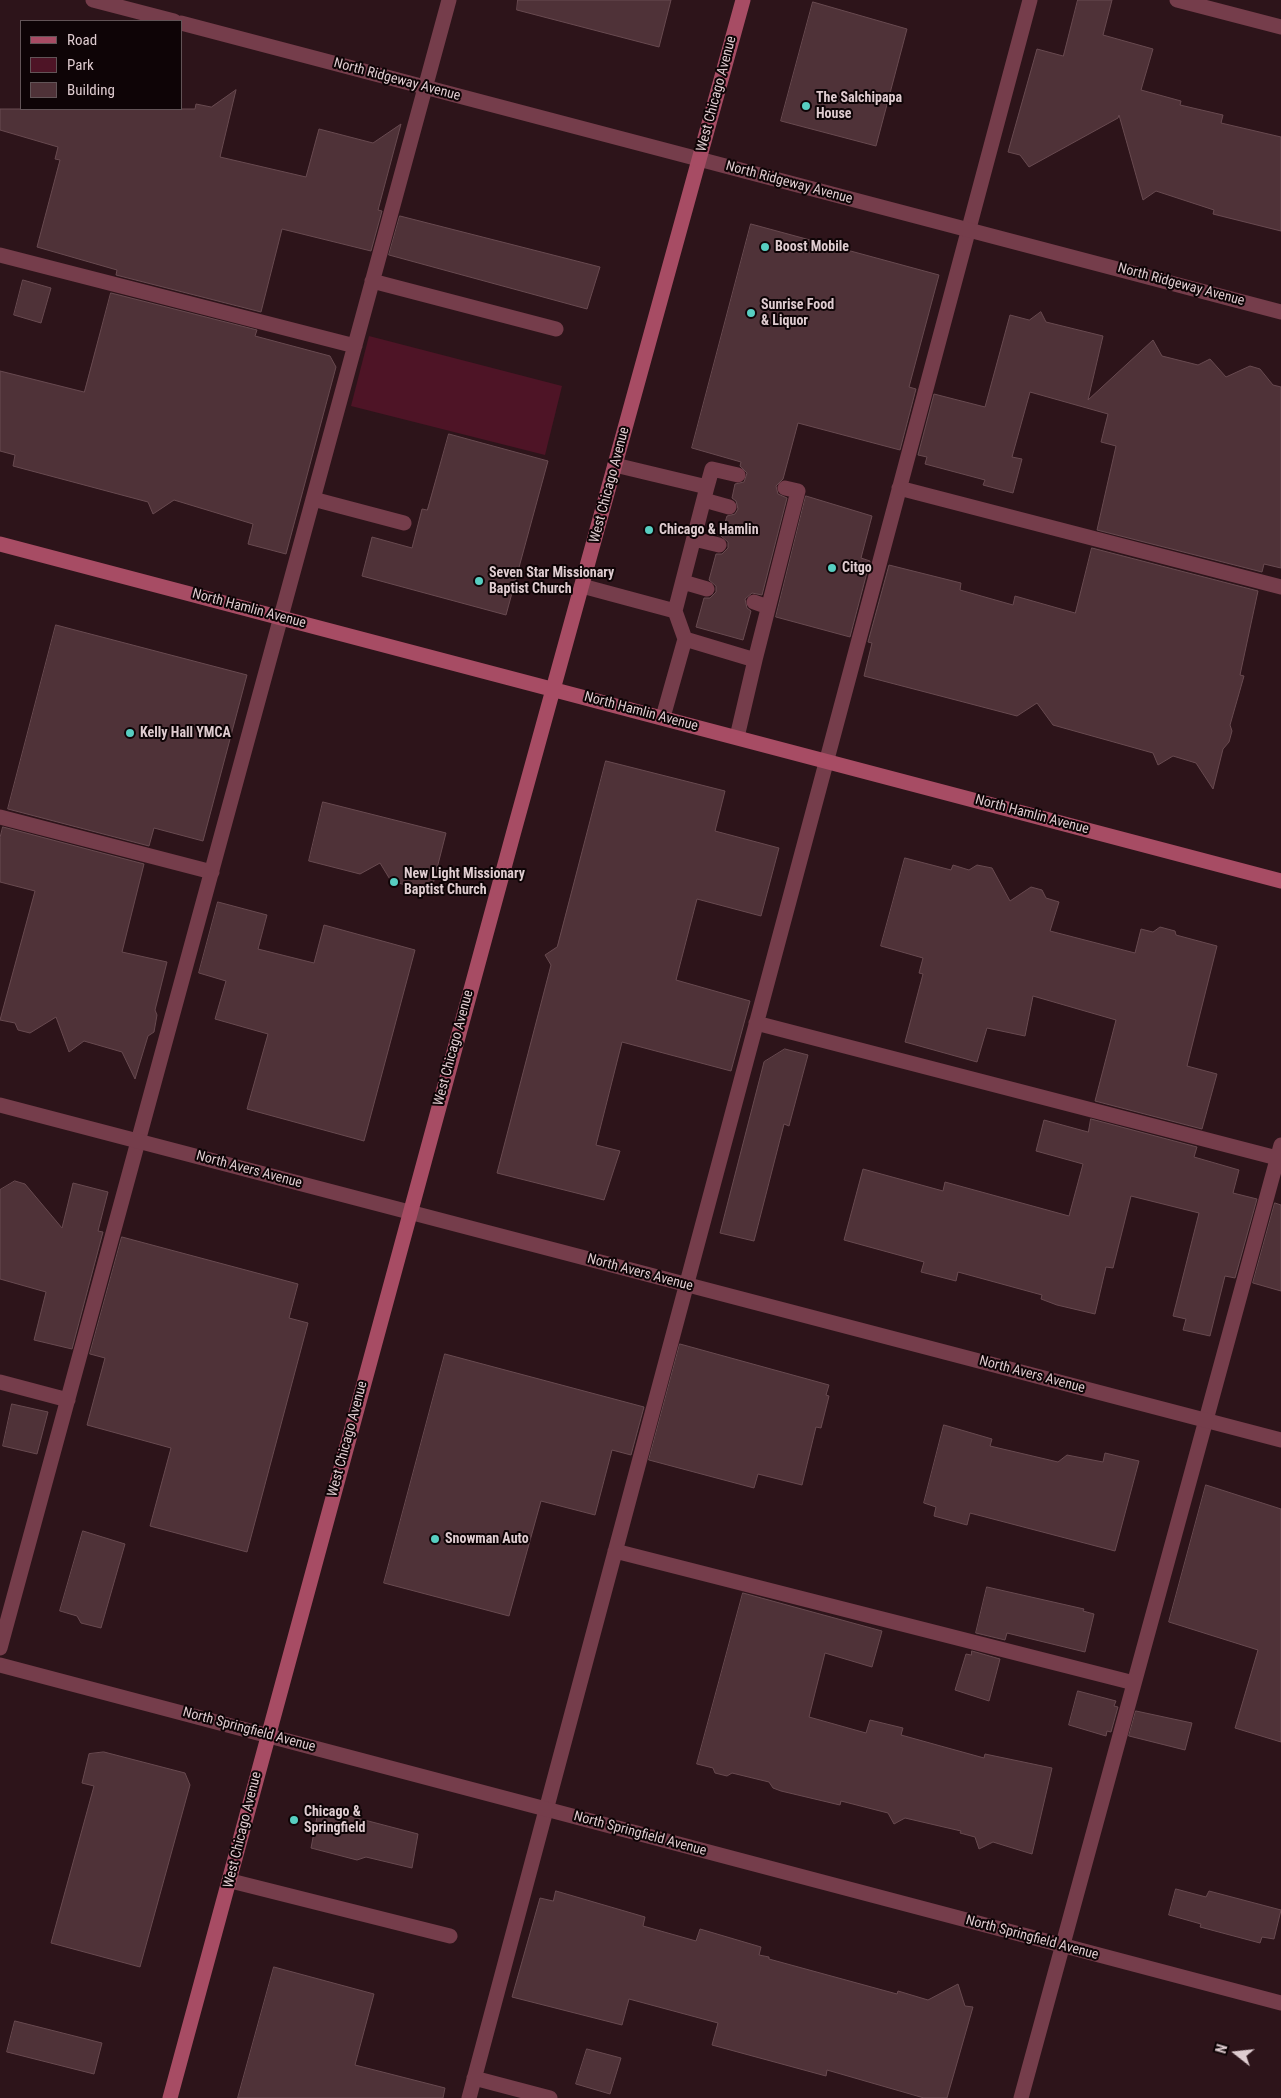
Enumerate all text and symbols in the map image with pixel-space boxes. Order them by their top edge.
legend [20,20,182,110]
text: Road [67,31,97,49]
street label: West Chicago Avenue [693,34,741,154]
street label: North Ridgeway Avenue [332,55,462,105]
text: Park [67,56,94,74]
text: Building [67,81,115,99]
place label: The Salchipapa House [816,90,902,122]
marker: The Salchipapa House [800,100,812,112]
street label: North Ridgeway Avenue [724,158,854,208]
place label: Boost Mobile [775,239,849,255]
marker: Boost Mobile [759,241,771,253]
street label: North Ridgeway Avenue [1116,260,1246,310]
place label: Sunrise Food & Liquor [761,297,834,330]
marker: Sunrise Food & Liquor [745,307,757,319]
street label: West Chicago Avenue [586,425,634,545]
place label: Chicago & Hamlin [659,522,759,538]
marker: Chicago & Hamlin [643,524,655,536]
place label: Citgo [842,560,872,576]
marker: Citgo [826,562,838,574]
place label: Seven Star Missionary Baptist Church [489,565,614,598]
marker: Seven Star Missionary Baptist Church [473,575,485,587]
street label: North Hamlin Avenue [190,586,308,632]
street label: North Hamlin Avenue [582,689,700,735]
place label: Kelly Hall YMCA [140,725,231,741]
marker: Kelly Hall YMCA [124,727,136,739]
street label: North Hamlin Avenue [973,792,1091,838]
place label: New Light Missionary Baptist Church [404,866,525,899]
marker: New Light Missionary Baptist Church [388,876,400,888]
street label: West Chicago Avenue [430,988,478,1108]
street label: North Avers Avenue [194,1148,304,1192]
street label: North Avers Avenue [585,1251,695,1295]
street label: North Avers Avenue [977,1353,1087,1397]
street label: West Chicago Avenue [324,1379,372,1499]
place label: Snowman Auto [445,1531,529,1547]
marker: Snowman Auto [429,1533,441,1545]
street label: North Springfield Avenue [181,1704,317,1756]
street label: West Chicago Avenue [220,1770,266,1890]
place label: Chicago & Springfield [304,1804,365,1836]
street label: North Springfield Avenue [572,1808,708,1860]
marker: Chicago & Springfield [288,1814,300,1826]
street label: North Springfield Avenue [964,1912,1100,1964]
north arrow [1211,2028,1261,2078]
text: N [1213,2043,1230,2055]

